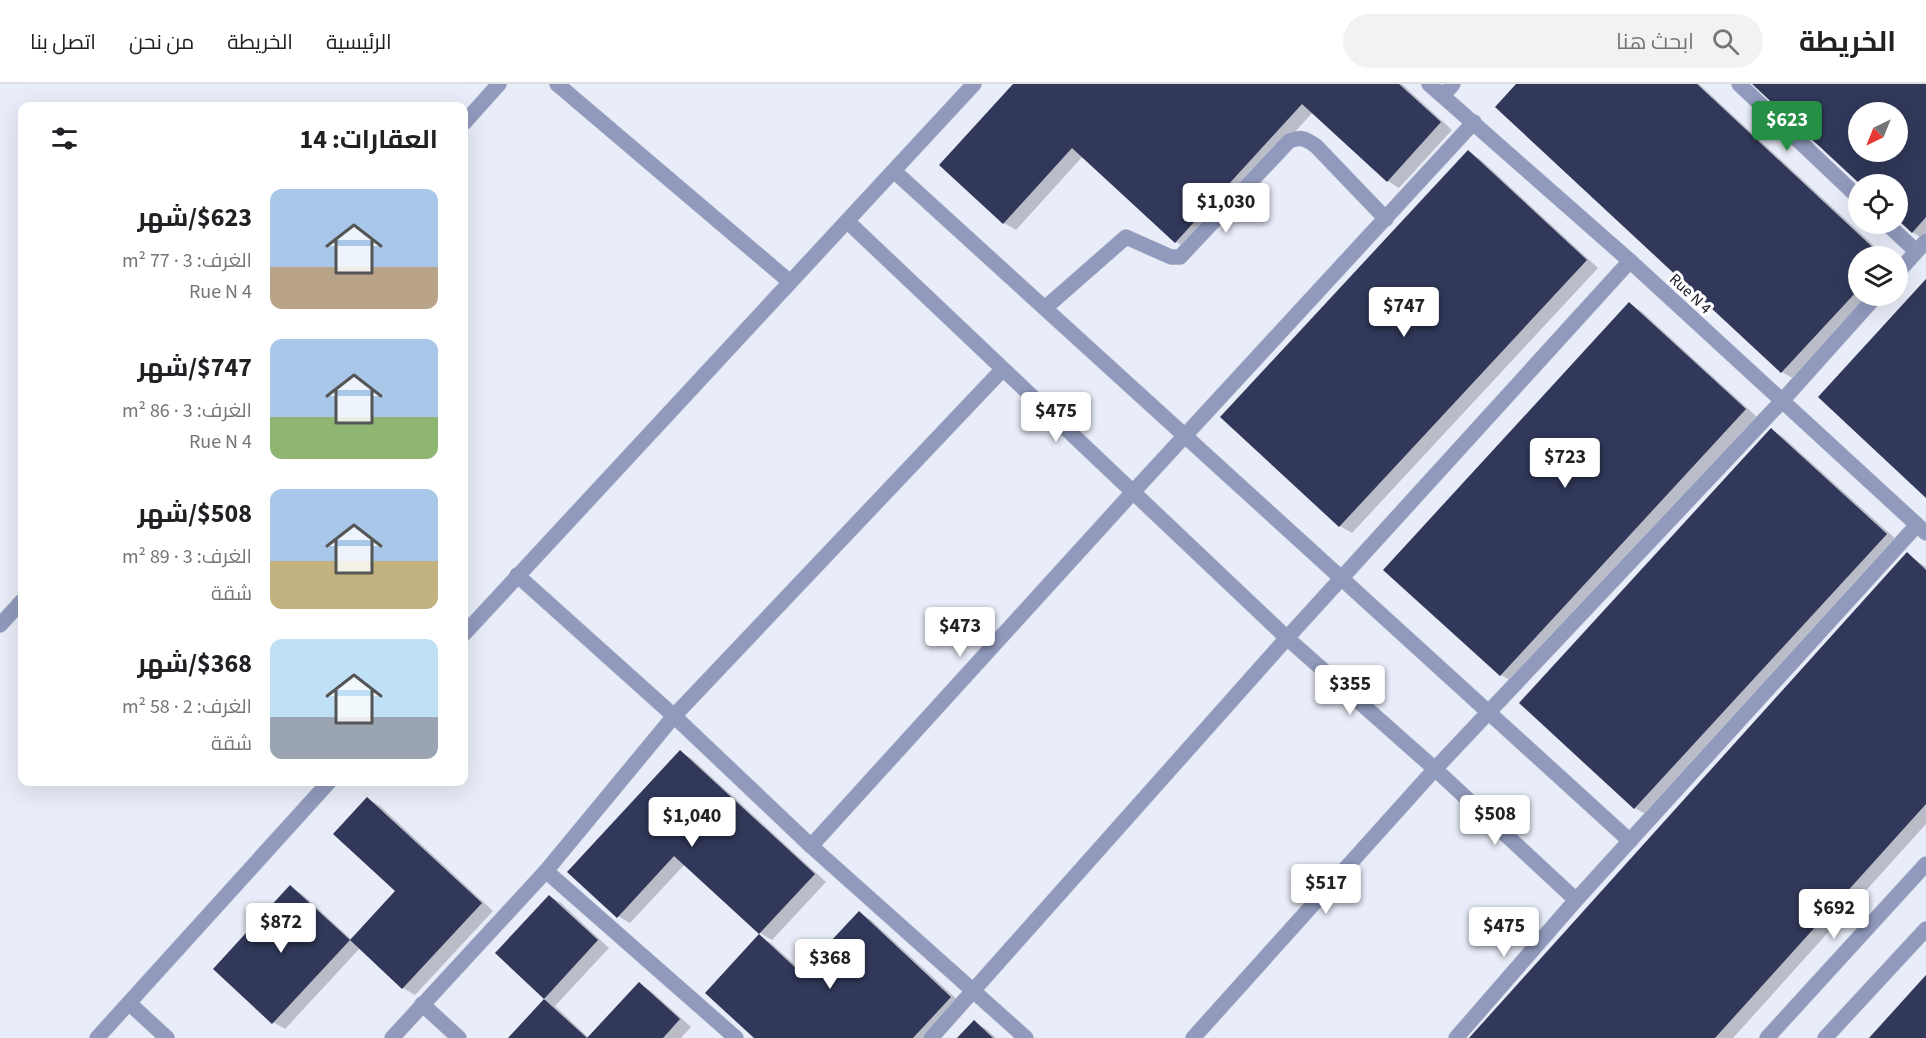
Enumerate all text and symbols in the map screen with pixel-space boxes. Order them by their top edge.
search box [1343,14,1763,68]
text: الخريطة [1799,22,1896,62]
icon: search [1709,25,1742,58]
text: ابحث هنا [1616,26,1694,58]
text: اتصل بنا [30,27,96,57]
text: من نحن [129,27,194,57]
text: الخريطة [227,27,293,57]
text: الرئيسية [326,27,392,57]
pin: $623 [1751,101,1823,152]
north arrow [1848,102,1908,162]
map controls [1848,102,1908,306]
text: $623 [1766,106,1808,134]
text: العقارات: 14 [299,121,438,158]
icon: filters [48,122,81,155]
button: locate [1848,174,1908,234]
pin: $1,030 [1177,183,1275,234]
text: $1,030 [1197,188,1255,216]
text: $623/شهر [137,199,252,236]
icon: home [318,213,390,285]
button: layers [1848,246,1908,306]
text: الغرف: 3 · 77 m² [122,247,252,275]
street label: Rue N 4 [1664,268,1716,319]
text: Rue N 4 [189,278,252,306]
pin: $747 [1368,287,1440,338]
text: $747 [1383,292,1425,320]
text: $747/شهر [137,349,252,386]
icon: home [318,363,390,435]
pin: $475 [1020,392,1092,443]
text: الغرف: 3 · 86 m² [122,397,252,425]
text: $475 [1035,397,1077,425]
text: Rue N 4 [189,428,252,456]
pin: $723 [1529,438,1601,489]
text: $723 [1544,443,1586,471]
text: $508/شهر [137,495,252,532]
icon: home [318,513,390,585]
text: الغرف: 3 · 89 m² [122,543,252,571]
text: شقة [211,580,252,608]
pin: $473 [924,607,996,658]
text: $473 [939,612,981,640]
text: $368/شهر [137,645,252,682]
icon: home [318,663,390,735]
pin: $355 [1314,665,1386,716]
text: $355 [1329,670,1371,698]
text: الغرف: 2 · 58 m² [122,693,252,721]
text: شقة [211,730,252,758]
pin: $508 [1459,795,1531,846]
pin: $1,040 [643,797,741,848]
text: $508 [1474,800,1516,828]
text: $1,040 [663,802,721,830]
pin: $517 [1290,864,1362,915]
text: $517 [1305,869,1347,897]
pin: $692 [1798,889,1870,940]
text: $692 [1813,894,1855,922]
pin: $872 [245,903,317,954]
pin: $475 [1468,907,1540,958]
text: $872 [260,908,302,936]
text: $475 [1483,912,1525,940]
pin: $368 [794,939,866,990]
text: $368 [809,944,851,972]

